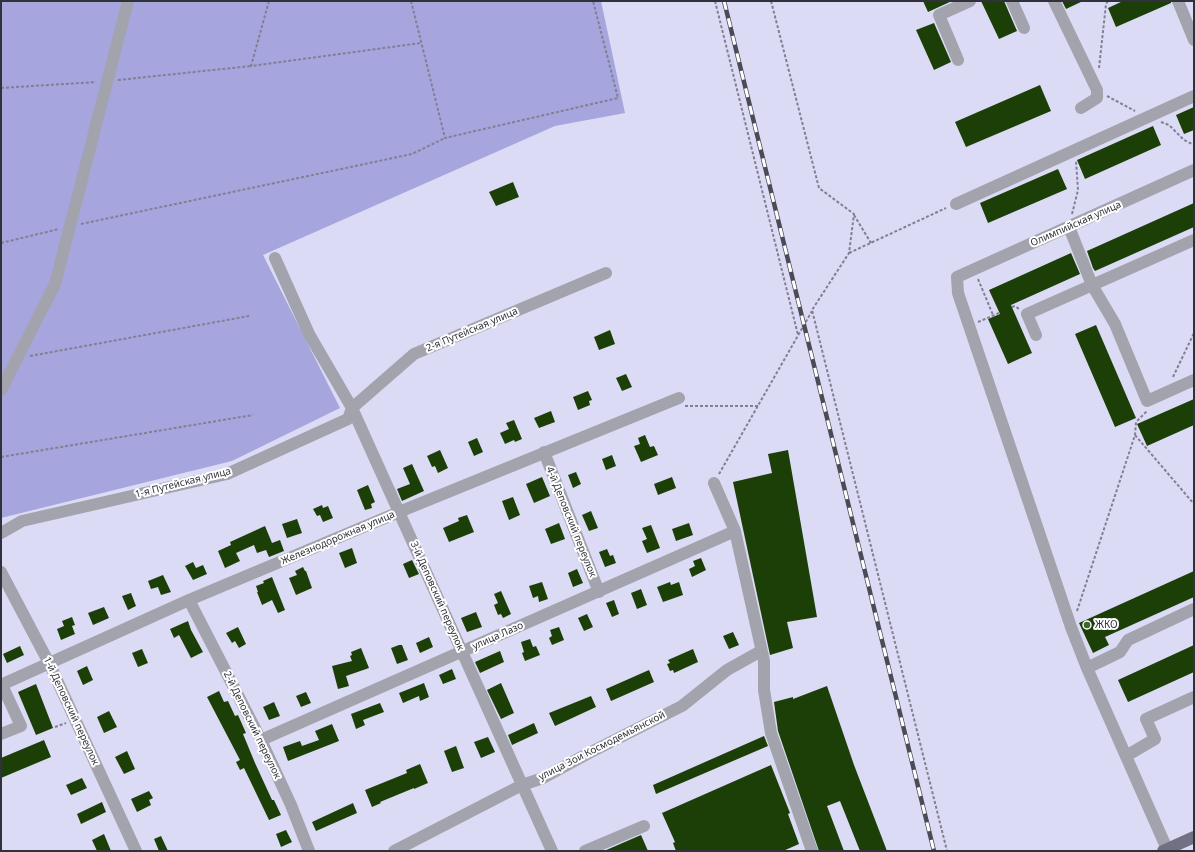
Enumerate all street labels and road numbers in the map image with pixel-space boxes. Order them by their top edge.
street label: Олимпийская улица [1029,199,1123,249]
street label: 2-я Путейская улица [424,305,520,355]
street label: 1-я Путейская улица [134,465,232,501]
street label: 4-й Деповский переулок [543,465,599,579]
street label: Железнодорожная улица [279,509,397,567]
street label: 3-й Деповский переулок [408,540,466,652]
street label: улица Лазо [471,619,525,653]
street label: 1-й Деповский переулок [41,655,101,767]
street label: 2-й Деповский переулок [221,669,283,781]
street label: улица Зои Космодемьянской [537,709,667,783]

